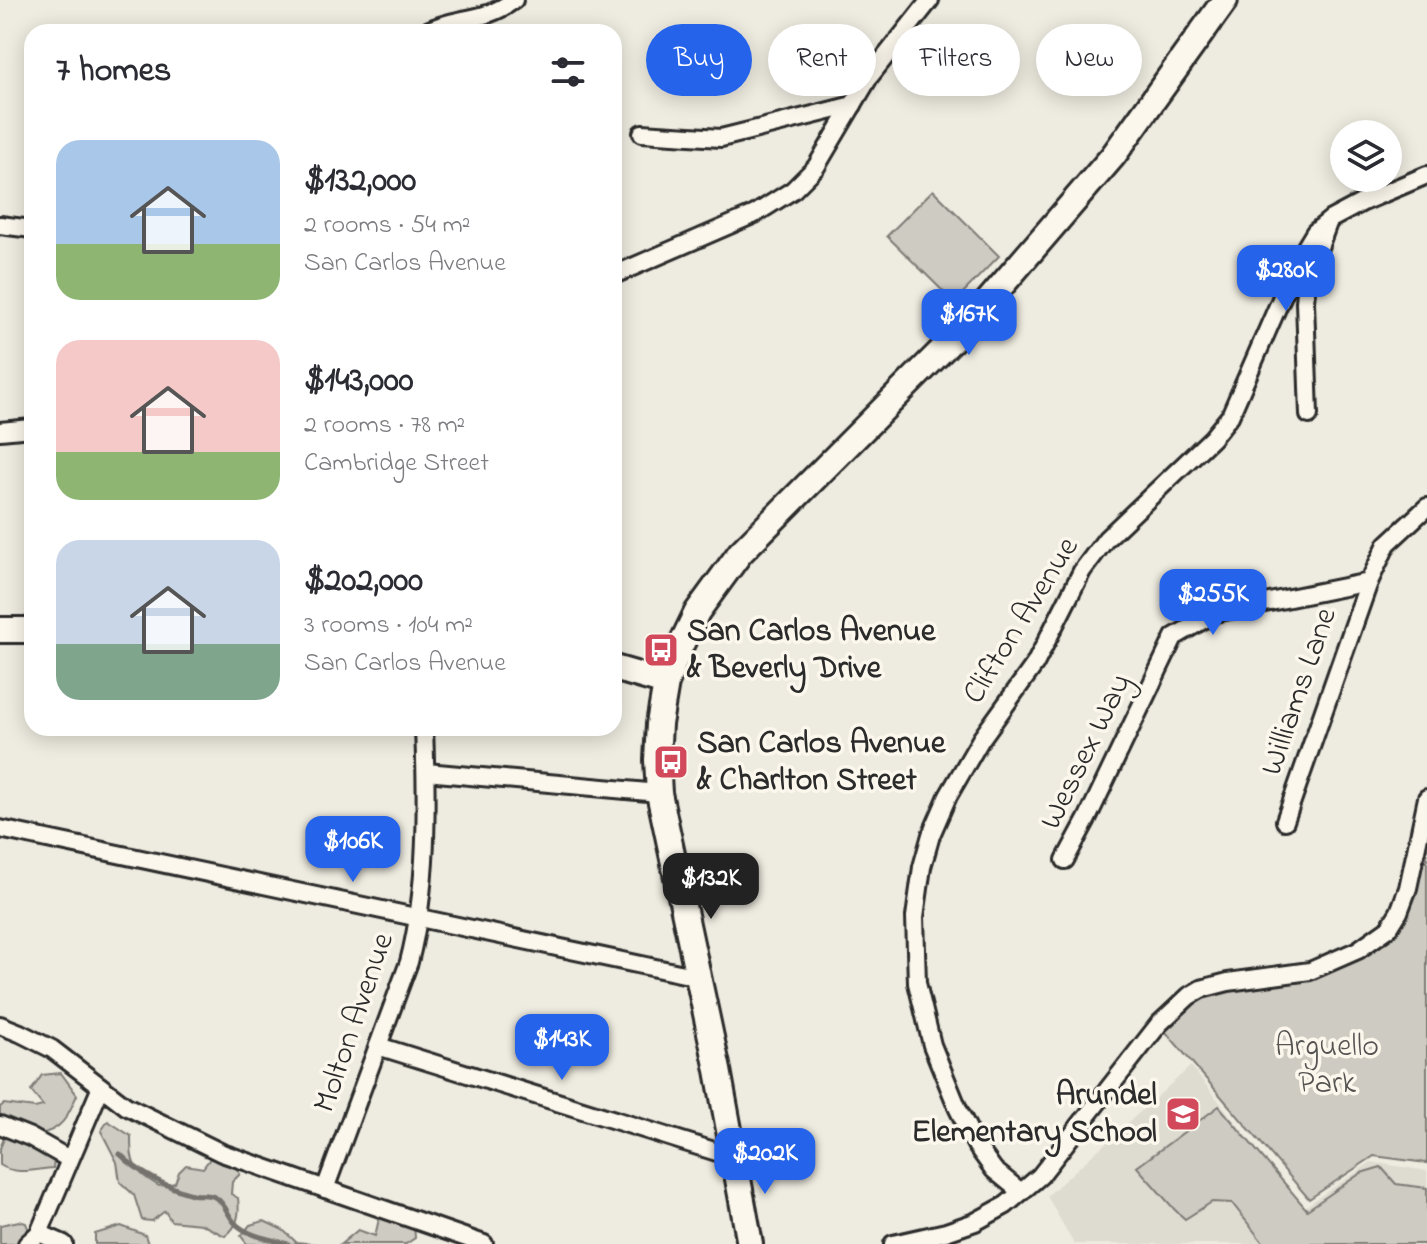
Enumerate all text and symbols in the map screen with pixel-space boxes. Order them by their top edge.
chip: Buy [646,24,752,96]
chip: Rent [768,24,876,96]
chip: Filters [892,24,1020,96]
chip: New [1036,24,1142,96]
text: 7 homes [56,47,171,97]
icon: filters [546,50,590,94]
map controls [1330,120,1402,192]
button: layers [1330,120,1402,192]
text: $132,000 [304,157,416,207]
icon: home [120,172,216,268]
text: 2 rooms · 54 m² [304,207,470,245]
text: San Carlos Avenue [304,245,506,283]
pin: $280K [1230,245,1342,313]
text: $280K [1255,252,1317,290]
pin: $167K [913,289,1025,357]
text: $167K [940,296,998,334]
text: $143,000 [304,357,413,407]
icon: home [120,372,216,468]
text: 2 rooms · 78 m² [304,407,465,445]
text: Cambridge Street [304,445,489,483]
street label: Clifton Avenue [952,528,1092,714]
text: $202,000 [304,557,423,607]
pin: $255K [1157,569,1269,637]
icon: home [120,572,216,668]
text: $255K [1177,576,1249,614]
street label: Williams Lane [1249,601,1351,782]
text: 3 rooms · 104 m² [304,607,473,645]
place label: San Carlos Avenue & Beverly Drive [686,609,937,694]
bus stop icon: San Carlos Avenue & Beverly Drive [642,631,680,669]
text: San Carlos Avenue [304,645,506,683]
street label: Wessex Way [1029,666,1145,838]
place label: San Carlos Avenue & Charlton Street [696,721,947,805]
bus stop icon: San Carlos Avenue & Charlton Street [652,743,690,781]
pin: $106K [297,816,409,884]
text: $106K [323,823,383,861]
pin: $132K [655,853,767,921]
text: $132K [681,860,741,898]
street label: Molton Avenue [302,926,408,1119]
pin: $143K [506,1014,618,1082]
text: $143K [533,1021,591,1059]
park label: Arguello Park [1275,1024,1379,1108]
place label: Arundel Elementary School [912,1073,1157,1158]
school or university icon: Arundel Elementary School [1164,1095,1202,1133]
pin: $202K [709,1128,821,1196]
text: $202K [732,1135,798,1173]

